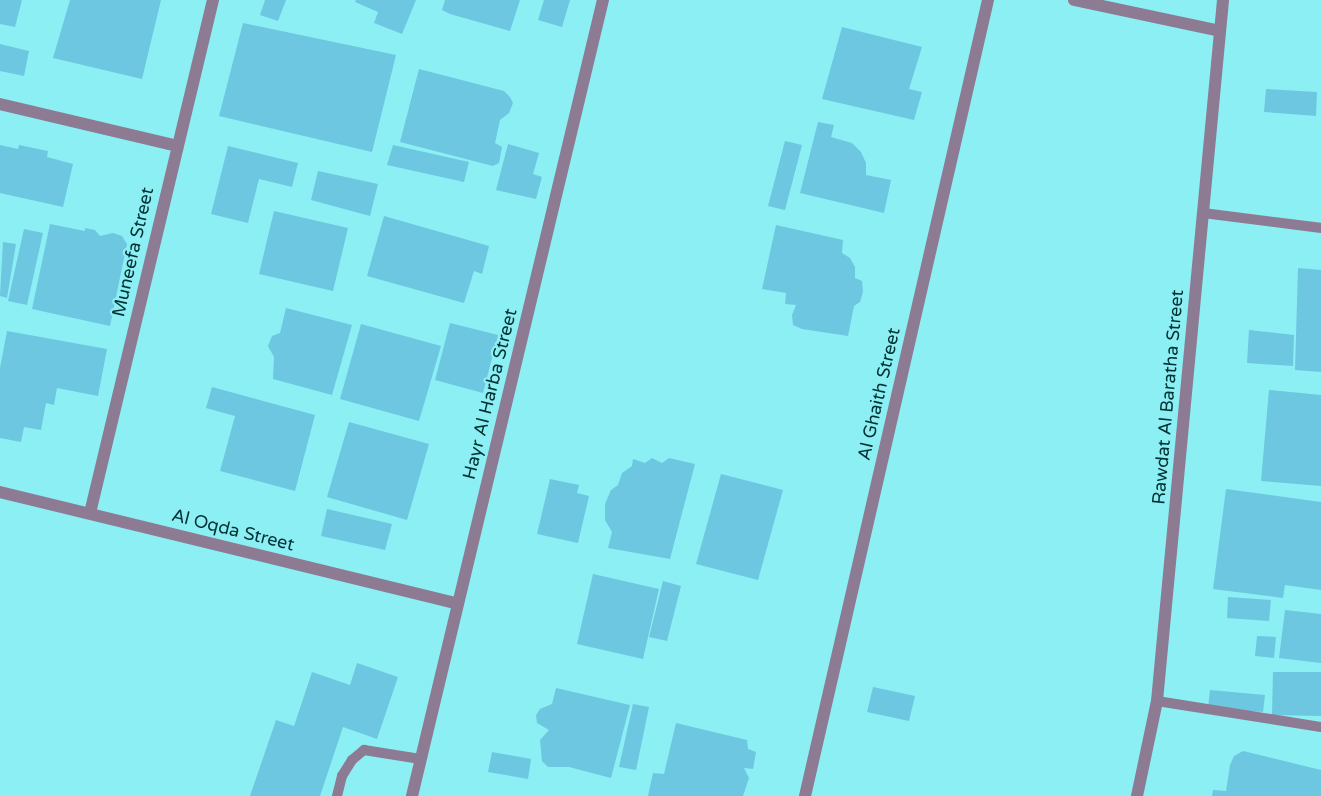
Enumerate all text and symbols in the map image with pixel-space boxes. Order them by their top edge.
street label: Muneefa Street [108,185,158,319]
street label: Rawdat Al Baratha Street [1148,289,1188,505]
street label: Hayr Al Harba Street [458,306,522,482]
street label: Al Ghaith Street [853,325,905,463]
street label: Al Oqda Street [169,504,297,556]

